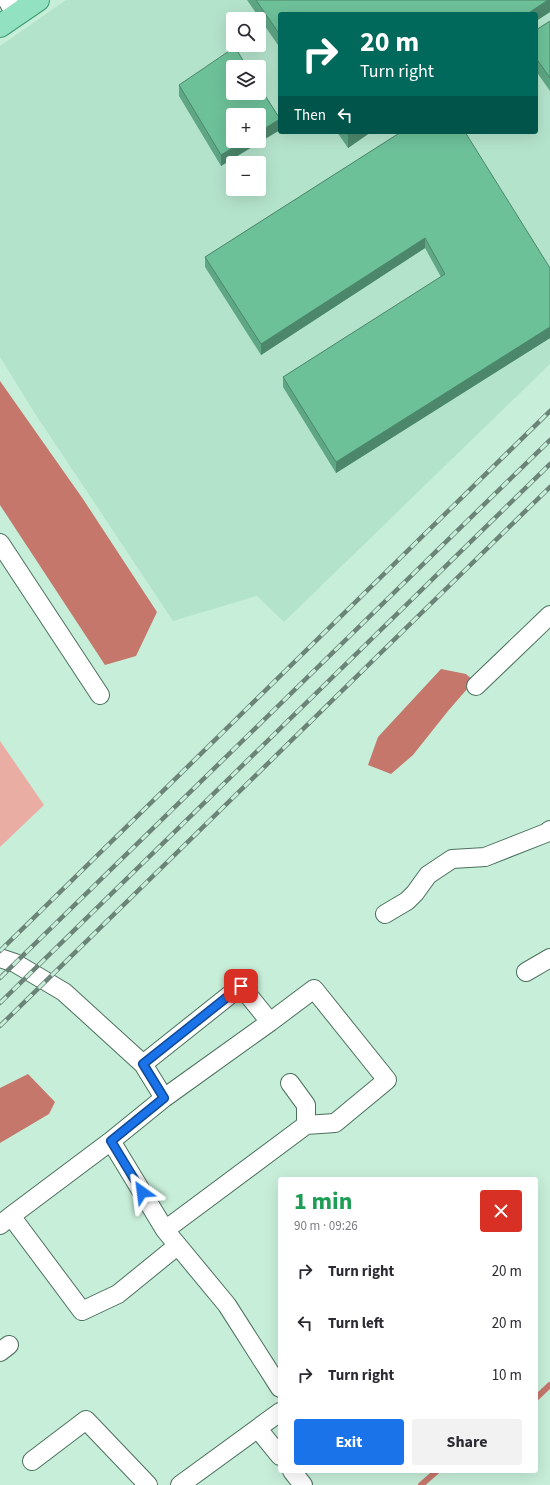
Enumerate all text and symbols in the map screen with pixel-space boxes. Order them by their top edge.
map controls [226,12,266,196]
button: search [226,12,266,52]
text: 20 m [360,22,419,62]
icon: right [294,28,346,80]
text: Turn right [360,59,434,84]
button: layers [226,60,266,100]
icon: left [334,104,356,126]
text: Then [294,105,326,126]
button: + [226,108,266,148]
button: − [226,156,266,196]
pin [224,969,258,1003]
icon: arrive [230,975,252,997]
position arrow [121,1171,163,1213]
text: 1 min [294,1184,352,1219]
button: close [480,1190,522,1232]
text: 90 m · 09:26 [294,1217,358,1235]
icon: right [294,1260,316,1282]
text: Turn right [328,1261,394,1282]
text: 20 m [492,1261,522,1282]
icon: left [294,1312,316,1334]
text: Turn left [328,1313,384,1334]
text: 20 m [492,1313,522,1334]
icon: right [294,1364,316,1386]
text: Turn right [328,1365,394,1386]
text: 10 m [492,1365,522,1386]
button: Exit [294,1419,404,1465]
button: Share [412,1419,522,1465]

